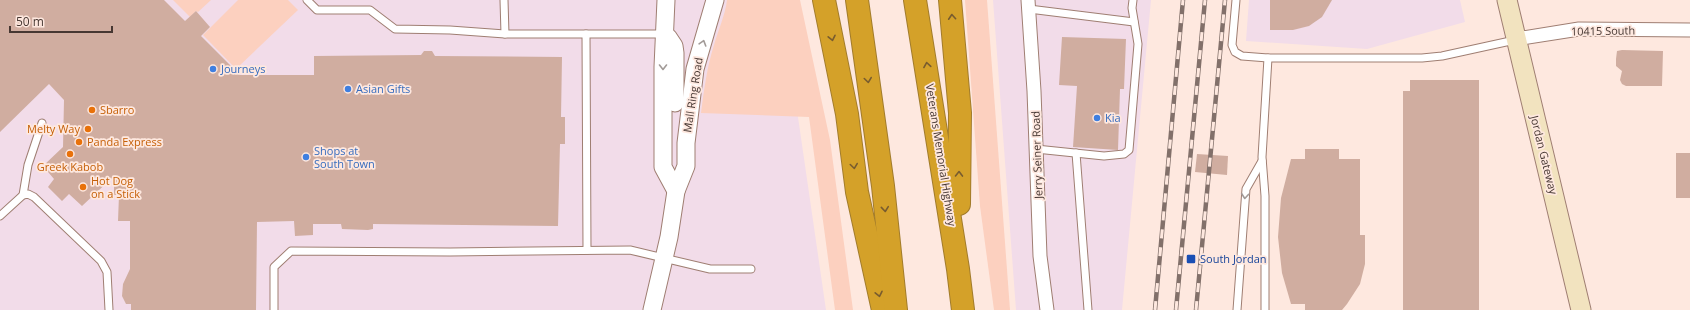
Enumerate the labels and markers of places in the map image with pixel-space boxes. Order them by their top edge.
place label: Journeys [220,61,266,76]
marker: Journeys [208,64,218,74]
place label: Asian Gifts [356,81,410,96]
marker: Asian Gifts [343,84,353,94]
place label: Sbarro [100,102,135,117]
marker: Sbarro [87,105,97,115]
place label: Kia [1105,110,1121,125]
marker: Kia [1092,113,1102,123]
place label: Melty Way [27,121,80,136]
marker: Melty Way [83,124,93,134]
place label: Panda Express [87,134,162,149]
marker: Panda Express [74,137,84,147]
place label: Shops at South Town [314,143,375,171]
marker: Greek Kabob [65,149,75,159]
marker: Shops at South Town [301,152,311,162]
place label: Greek Kabob [37,159,103,174]
place label: Hot Dog on a Stick [91,173,140,201]
marker: Hot Dog on a Stick [78,182,88,192]
place label: South Jordan [1200,251,1267,266]
marker: South Jordan [1185,253,1197,265]

